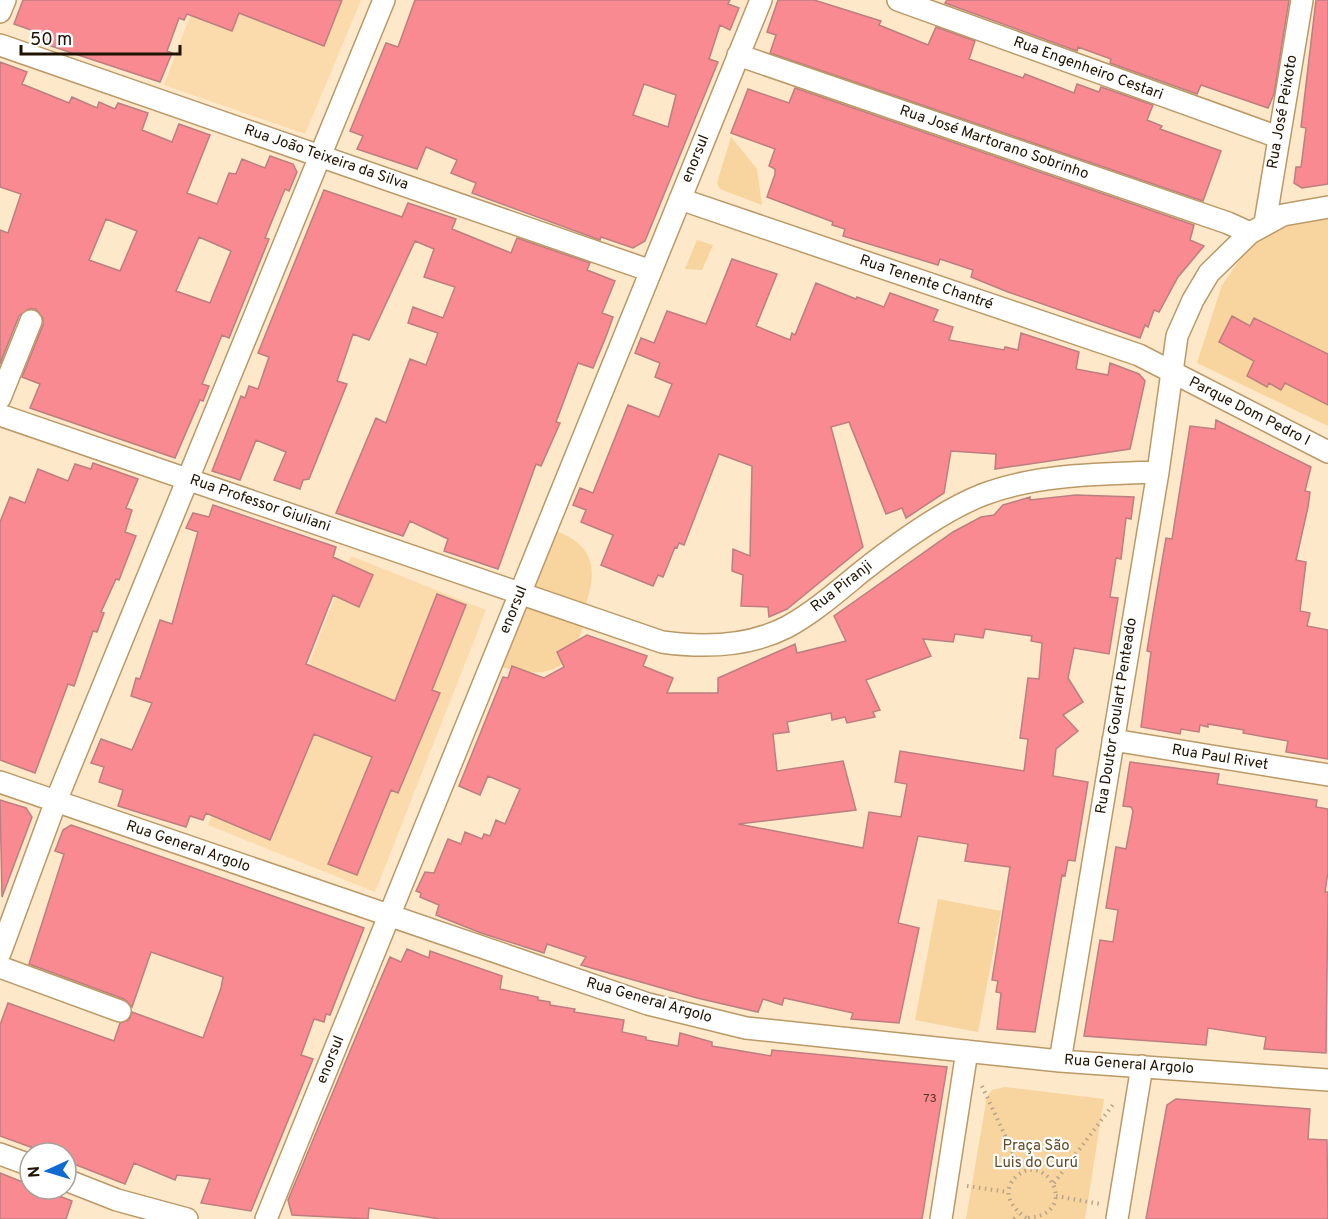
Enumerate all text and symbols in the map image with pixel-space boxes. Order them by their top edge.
scale bar [21,18,180,56]
text: 50 m [30,29,72,52]
street label: Rua Engenheiro Cestari [1011,33,1165,105]
street label: Rua José Peixoto [1264,54,1302,170]
street label: Rua José Martorano Sobrinho [897,102,1091,184]
street label: Rua João Teixeira da Silva [241,121,411,195]
street label: enorsul [678,132,714,186]
street label: Rua Tenente Chantré [857,251,995,315]
street label: Parque Dom Pedro I [1185,373,1313,451]
street label: Rua Professor Giuliani [187,471,333,537]
street label: Rua Piranji [807,557,877,617]
street label: enorsul [496,583,532,637]
street label: Rua Doutor Goulart Penteado [1092,616,1142,816]
street label: Rua Paul Rivet [1170,741,1270,775]
street label: Rua General Argolo [123,817,253,877]
street label: Rua General Argolo [584,974,714,1028]
street label: enorsul [313,1033,349,1087]
street label: Rua General Argolo [1063,1051,1195,1079]
house number: 73 [923,1091,937,1107]
park label: Praça São Luis do Curú [994,1137,1078,1173]
north arrow [18,1141,78,1201]
text: N [25,1165,45,1178]

